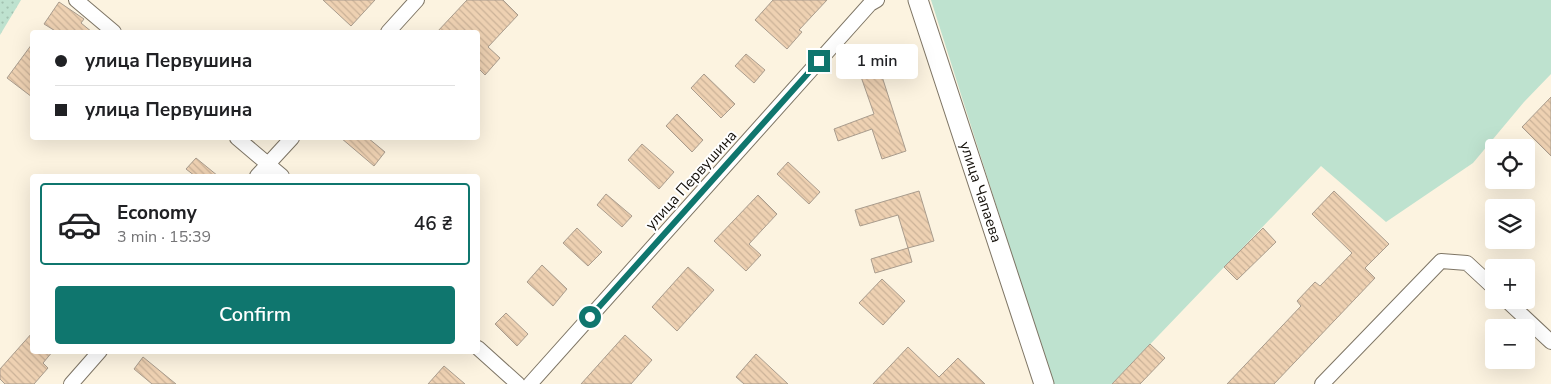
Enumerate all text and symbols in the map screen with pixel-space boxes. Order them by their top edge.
callout: 1 min [836,44,919,78]
text: улица Первушина [85,48,253,74]
route end [808,50,830,72]
text: 1 min [857,50,897,72]
text: улица Первушина [85,97,253,123]
street label: улица Первушина [641,126,741,234]
street label: улица Чапаева [955,139,1007,245]
map controls [1485,139,1535,369]
button: locate [1485,139,1535,189]
button: layers [1485,199,1535,249]
text: Economy [117,200,197,226]
icon: car [57,202,102,247]
text: 46 ₴ [414,211,453,237]
text: 3 min · 15:39 [117,226,211,248]
button: + [1485,259,1535,309]
button: Confirm [55,286,455,344]
route start [579,306,601,328]
button: − [1485,319,1535,369]

